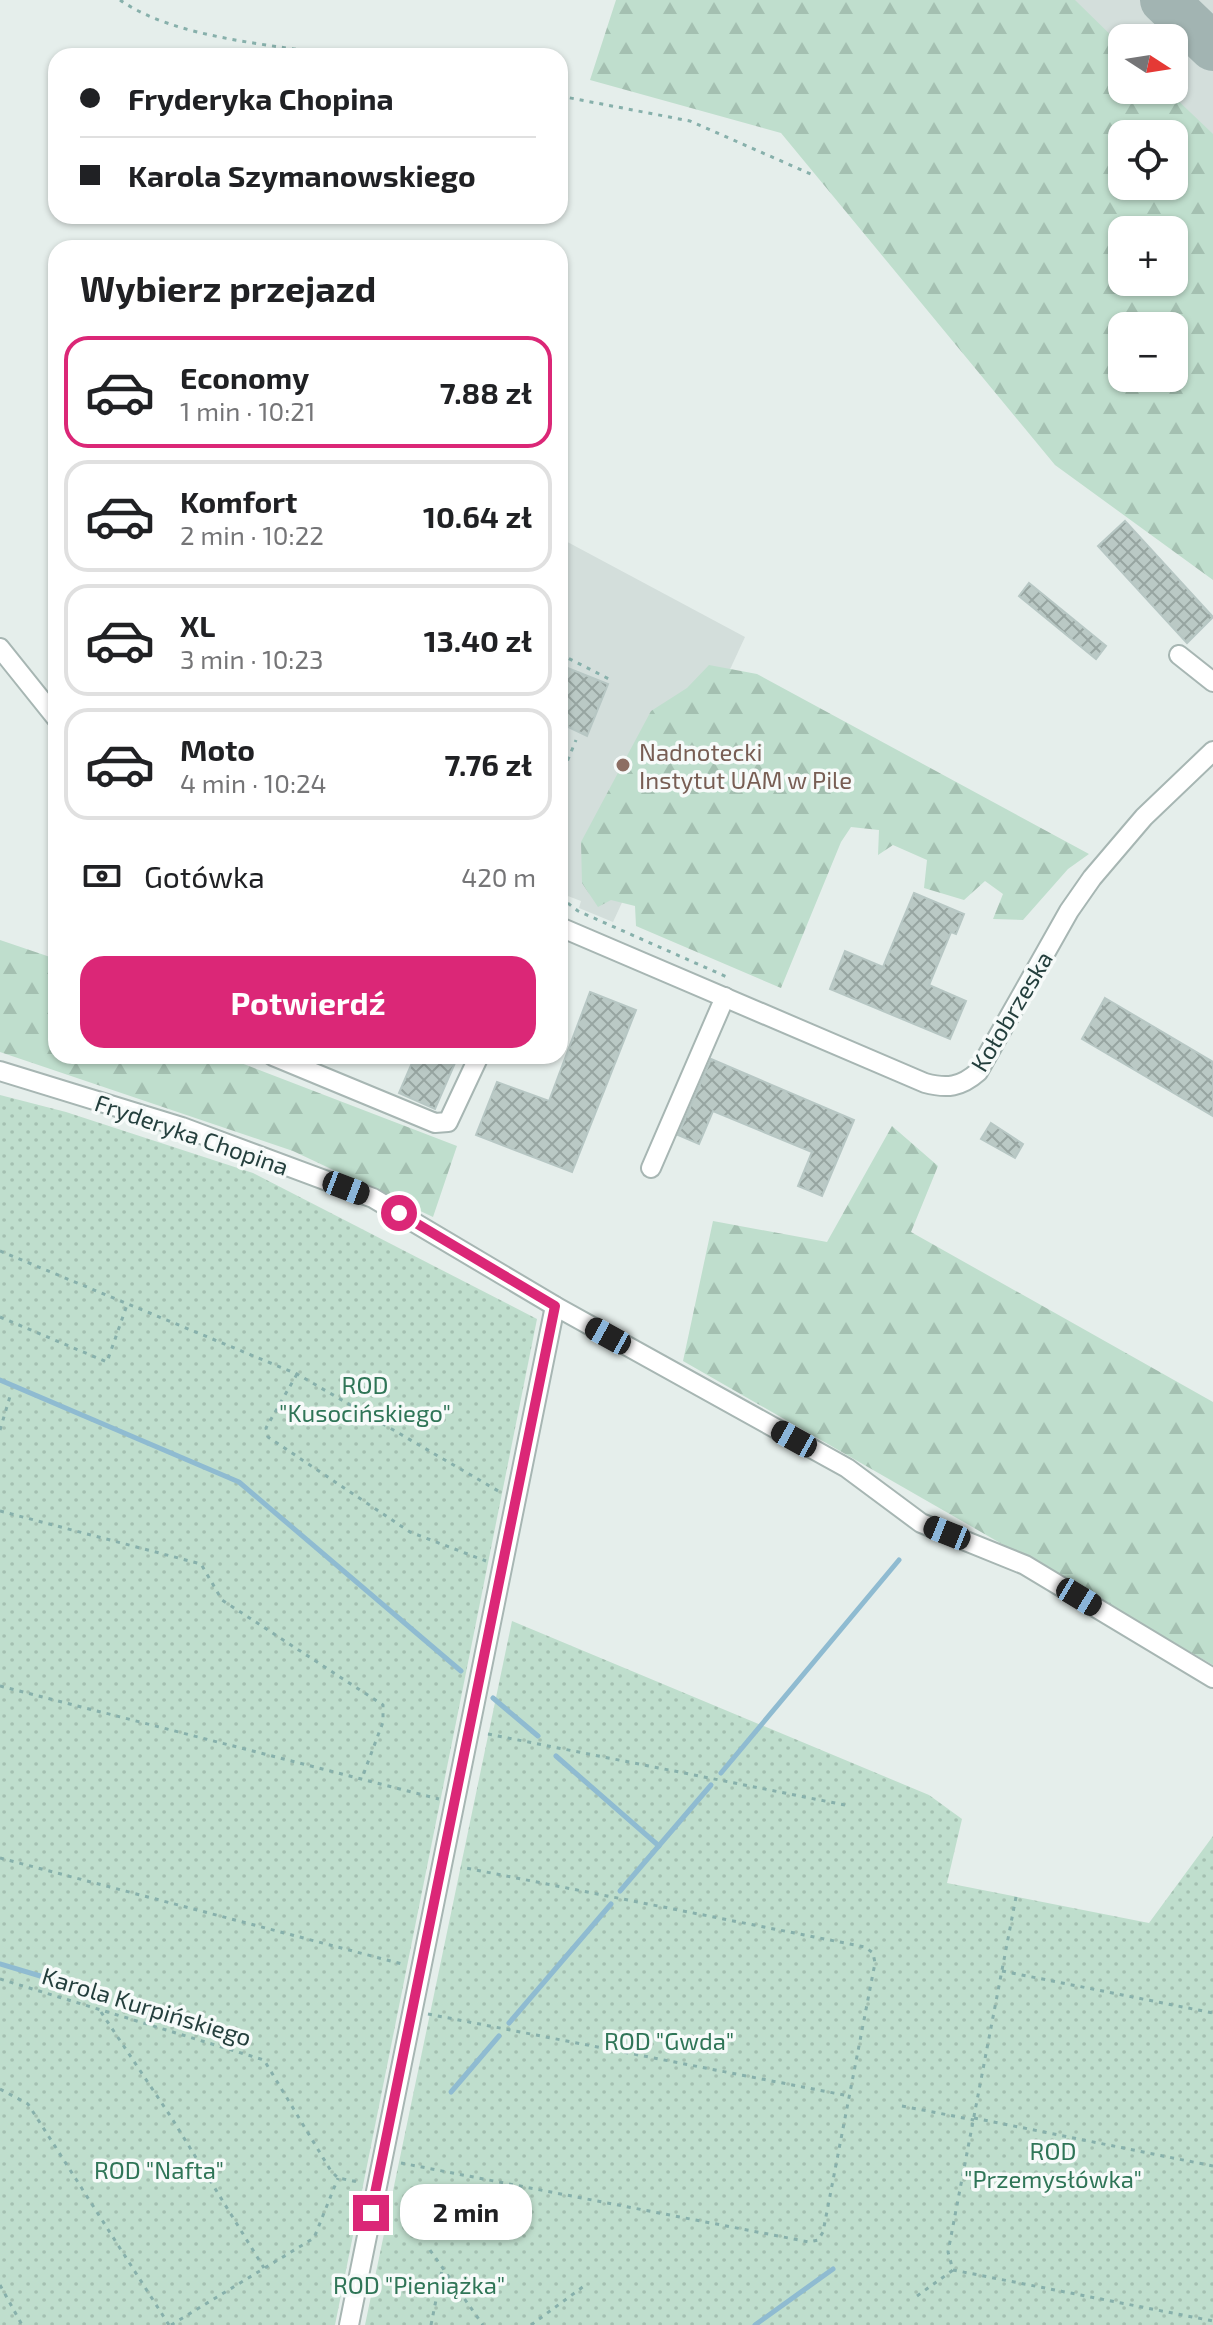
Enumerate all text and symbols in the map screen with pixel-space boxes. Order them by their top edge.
north arrow [1108,24,1188,104]
map controls [1108,24,1188,392]
text: Fryderyka Chopina [128,80,394,116]
button: locate [1108,120,1188,200]
text: Karola Szymanowskiego [128,157,476,193]
button: + [1108,216,1188,296]
text: Wybierz przejazd [80,266,376,309]
button: − [1108,312,1188,392]
icon: car [84,356,156,428]
text: Economy [180,359,309,395]
text: 7.88 zł [440,374,532,410]
text: 1 min · 10:21 [180,395,315,426]
icon: car [84,480,156,552]
text: Komfort [180,483,297,519]
text: 10.64 zł [423,498,532,534]
text: 2 min · 10:22 [180,519,324,550]
icon: car [84,604,156,676]
text: XL [180,607,215,643]
text: 13.40 zł [424,622,532,658]
text: 3 min · 10:23 [180,643,324,674]
icon: car [84,728,156,800]
text: Moto [180,731,255,767]
place label: Nadnotecki Instytut UAM w Pile [639,737,852,794]
text: 7.76 zł [444,746,532,782]
marker: Nadnotecki Instytut UAM w Pile [614,756,632,774]
text: 4 min · 10:24 [180,767,327,798]
icon: cash [80,854,124,898]
text: Gotówka [144,858,265,894]
text: 420 m [461,861,536,892]
street label: Kołobrzeska [964,946,1058,1076]
button: Potwierdź [80,956,536,1048]
street label: Fryderyka Chopina [91,1087,293,1181]
car [319,1168,373,1208]
route start [381,1195,417,1231]
car [581,1314,635,1358]
park label: ROD "Kusocińskiego" [279,1370,451,1427]
car [767,1417,821,1461]
car [920,1513,974,1553]
car [1052,1574,1106,1620]
street label: Karola Kurpińskiego [39,1960,255,2052]
park label: ROD "Gwda" [604,2026,734,2055]
park label: ROD "Przemysłówka" [964,2136,1142,2193]
park label: ROD "Nafta" [94,2155,224,2184]
callout: 2 min [399,2185,531,2241]
route end [353,2195,389,2231]
text: 2 min [433,2196,499,2227]
park label: ROD "Pieniążka" [333,2270,505,2299]

